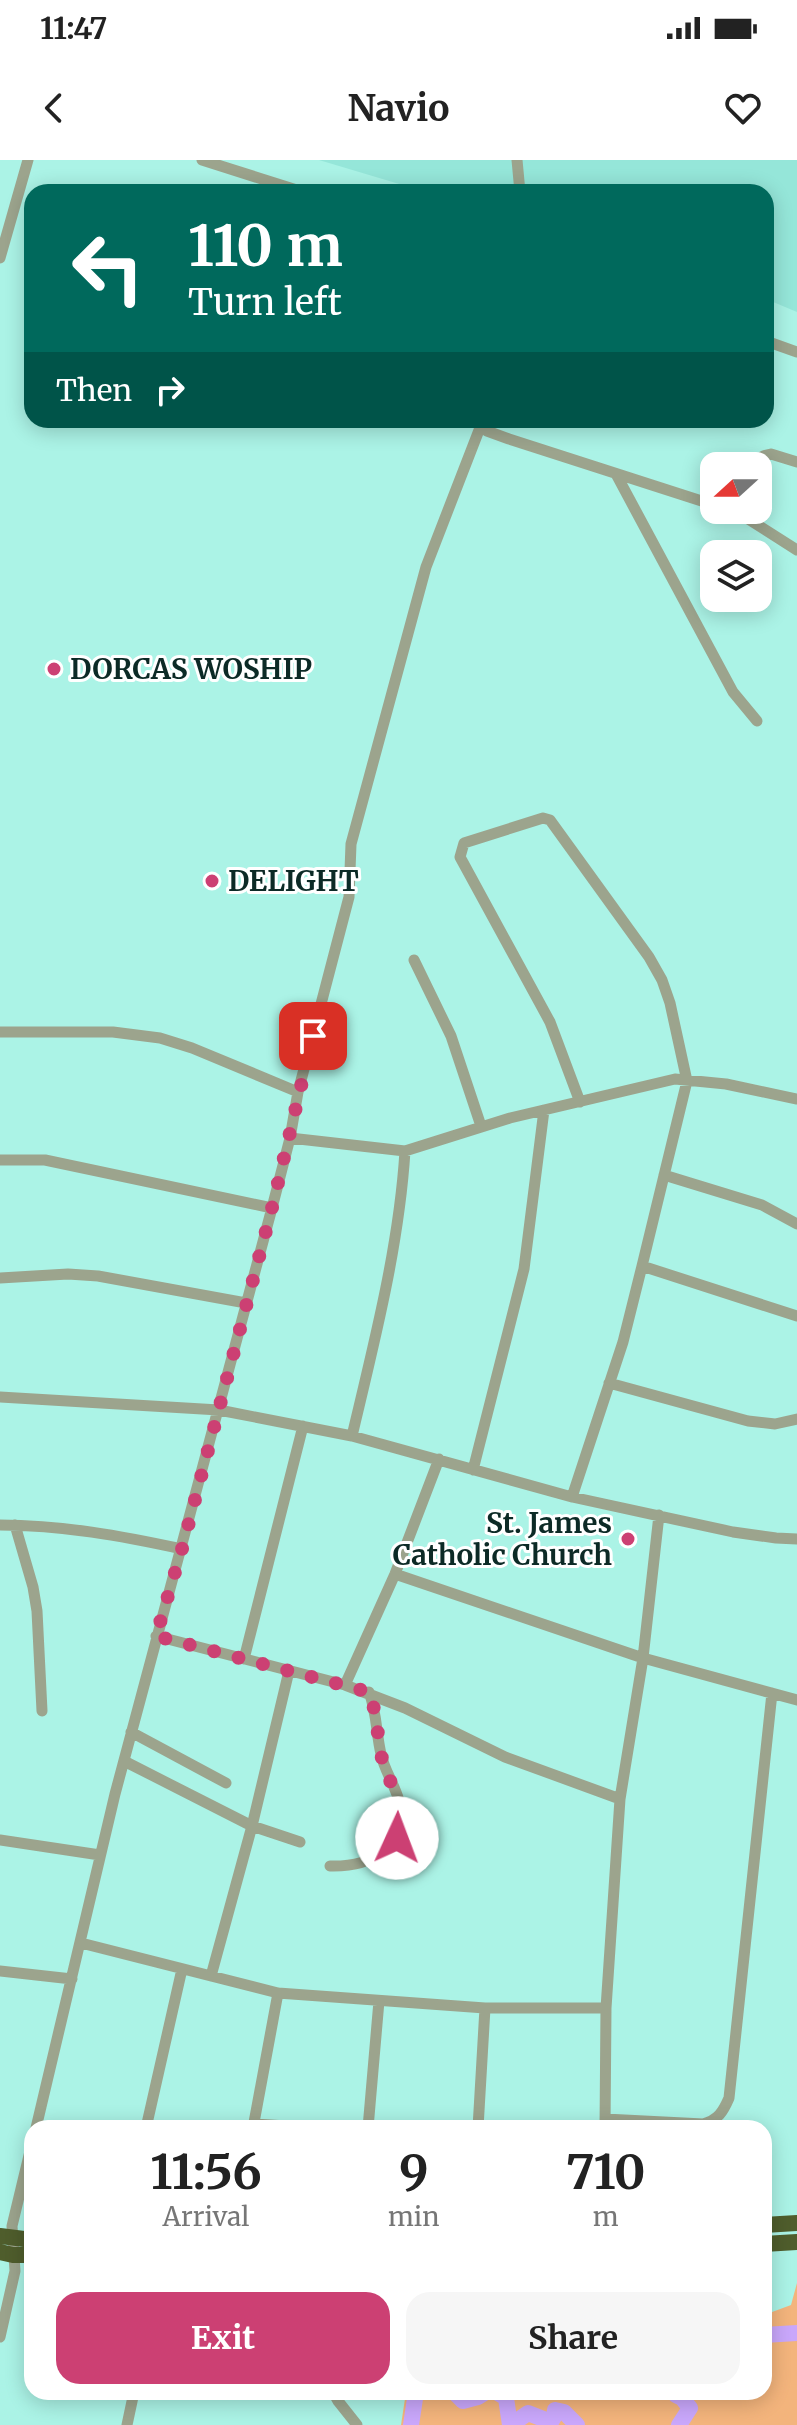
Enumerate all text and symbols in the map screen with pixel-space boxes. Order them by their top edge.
text: 11:47 [40,9,107,47]
icon: back [32,86,76,130]
text: Navio [347,86,450,131]
icon: heart [721,86,765,130]
text: 110 m [188,211,343,281]
icon: left [56,216,160,320]
text: Turn left [188,280,342,325]
icon: right [148,368,192,412]
text: Then [56,371,132,409]
north arrow [700,452,772,524]
map controls [700,452,772,612]
button: layers [700,540,772,612]
place label: DORCAS WOSHIP [70,651,312,687]
marker: DORCAS WOSHIP [45,660,63,678]
place label: DELIGHT [228,863,359,899]
marker: DELIGHT [203,872,221,890]
pin [279,1002,347,1070]
icon: arrive [291,1014,335,1058]
place label: St. James Catholic Church [393,1505,612,1573]
marker: St. James Catholic Church [619,1530,637,1548]
position arrow [355,1796,439,1880]
text: 11:56 [150,2142,262,2202]
text: 9 [399,2142,429,2202]
text: 710 [566,2142,646,2202]
text: Arrival [163,2200,249,2233]
text: min [388,2200,439,2233]
text: m [593,2200,619,2233]
button: Exit [56,2292,390,2384]
button: Share [406,2292,740,2384]

